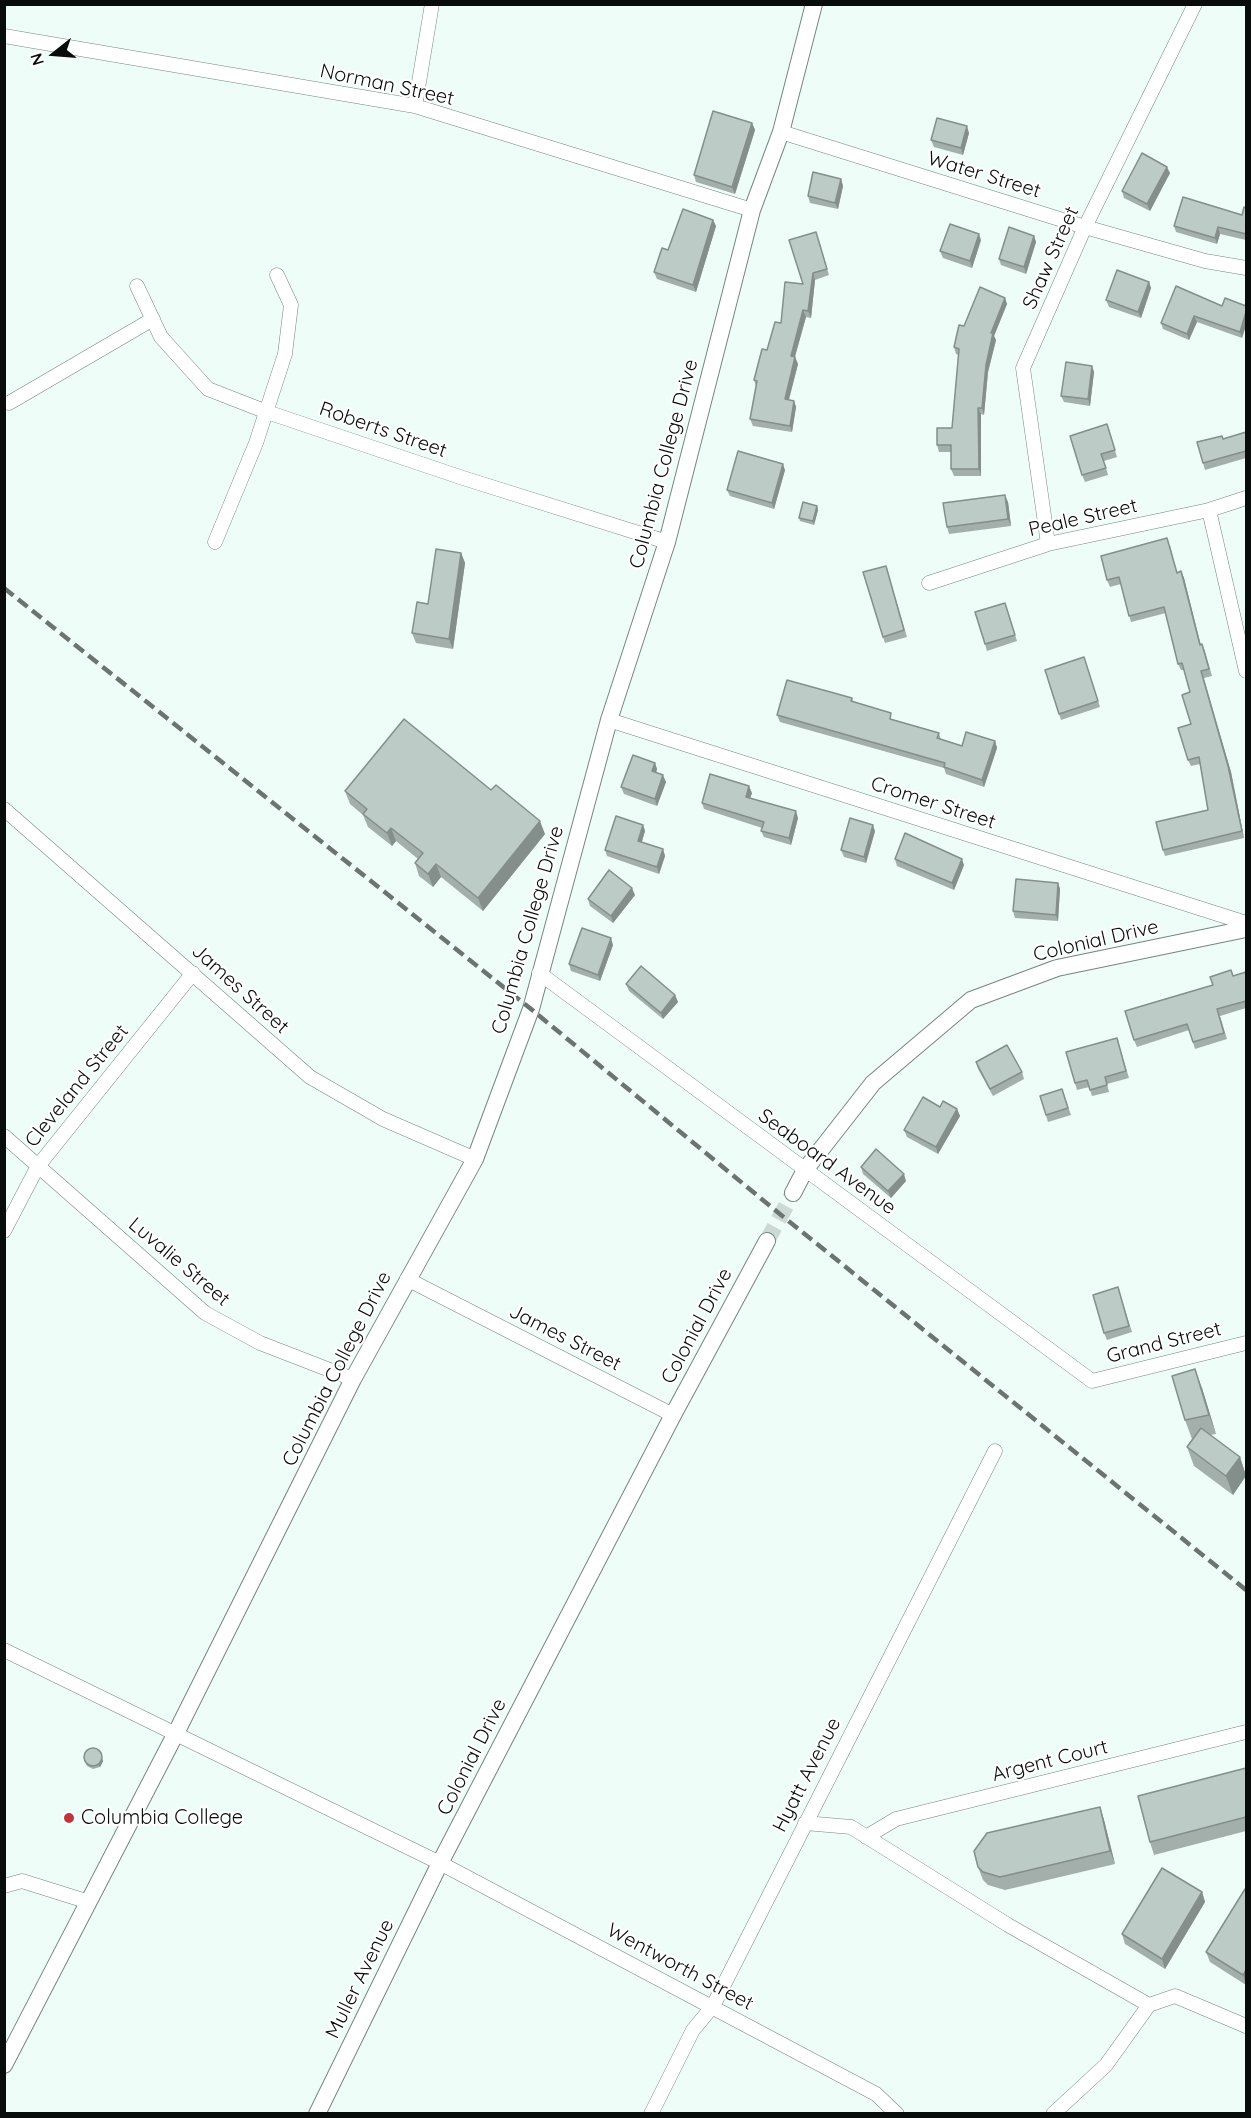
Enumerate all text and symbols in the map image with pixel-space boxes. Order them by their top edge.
north arrow [24,24,84,84]
text: N [26,51,48,68]
street label: Norman Street [318,59,456,111]
street label: Water Street [925,146,1043,204]
street label: Shaw Street [1018,203,1084,313]
street label: Columbia College Drive [625,357,703,571]
street label: Roberts Street [316,397,450,463]
street label: Peale Street [1026,494,1140,542]
street label: Cromer Street [868,772,998,834]
street label: Columbia College Drive [487,823,569,1037]
street label: Colonial Drive [1031,915,1161,967]
street label: James Street [186,939,294,1039]
street label: Cleveland Street [20,1020,134,1152]
street label: Seaboard Avenue [753,1104,901,1220]
street label: Luvalie Street [123,1213,235,1311]
street label: Colonial Drive [656,1264,738,1388]
street label: Columbia College Drive [277,1268,397,1470]
street label: James Street [505,1299,625,1377]
street label: Grand Street [1104,1317,1224,1369]
street label: Colonial Drive [432,1695,512,1819]
street label: Hyatt Avenue [768,1714,846,1836]
street label: Argent Court [990,1735,1110,1787]
place label: Columbia College [81,1806,243,1830]
marker: Columbia College [62,1811,76,1825]
street label: Muller Avenue [321,1915,399,2043]
street label: Wentworth Street [603,1918,757,2016]

